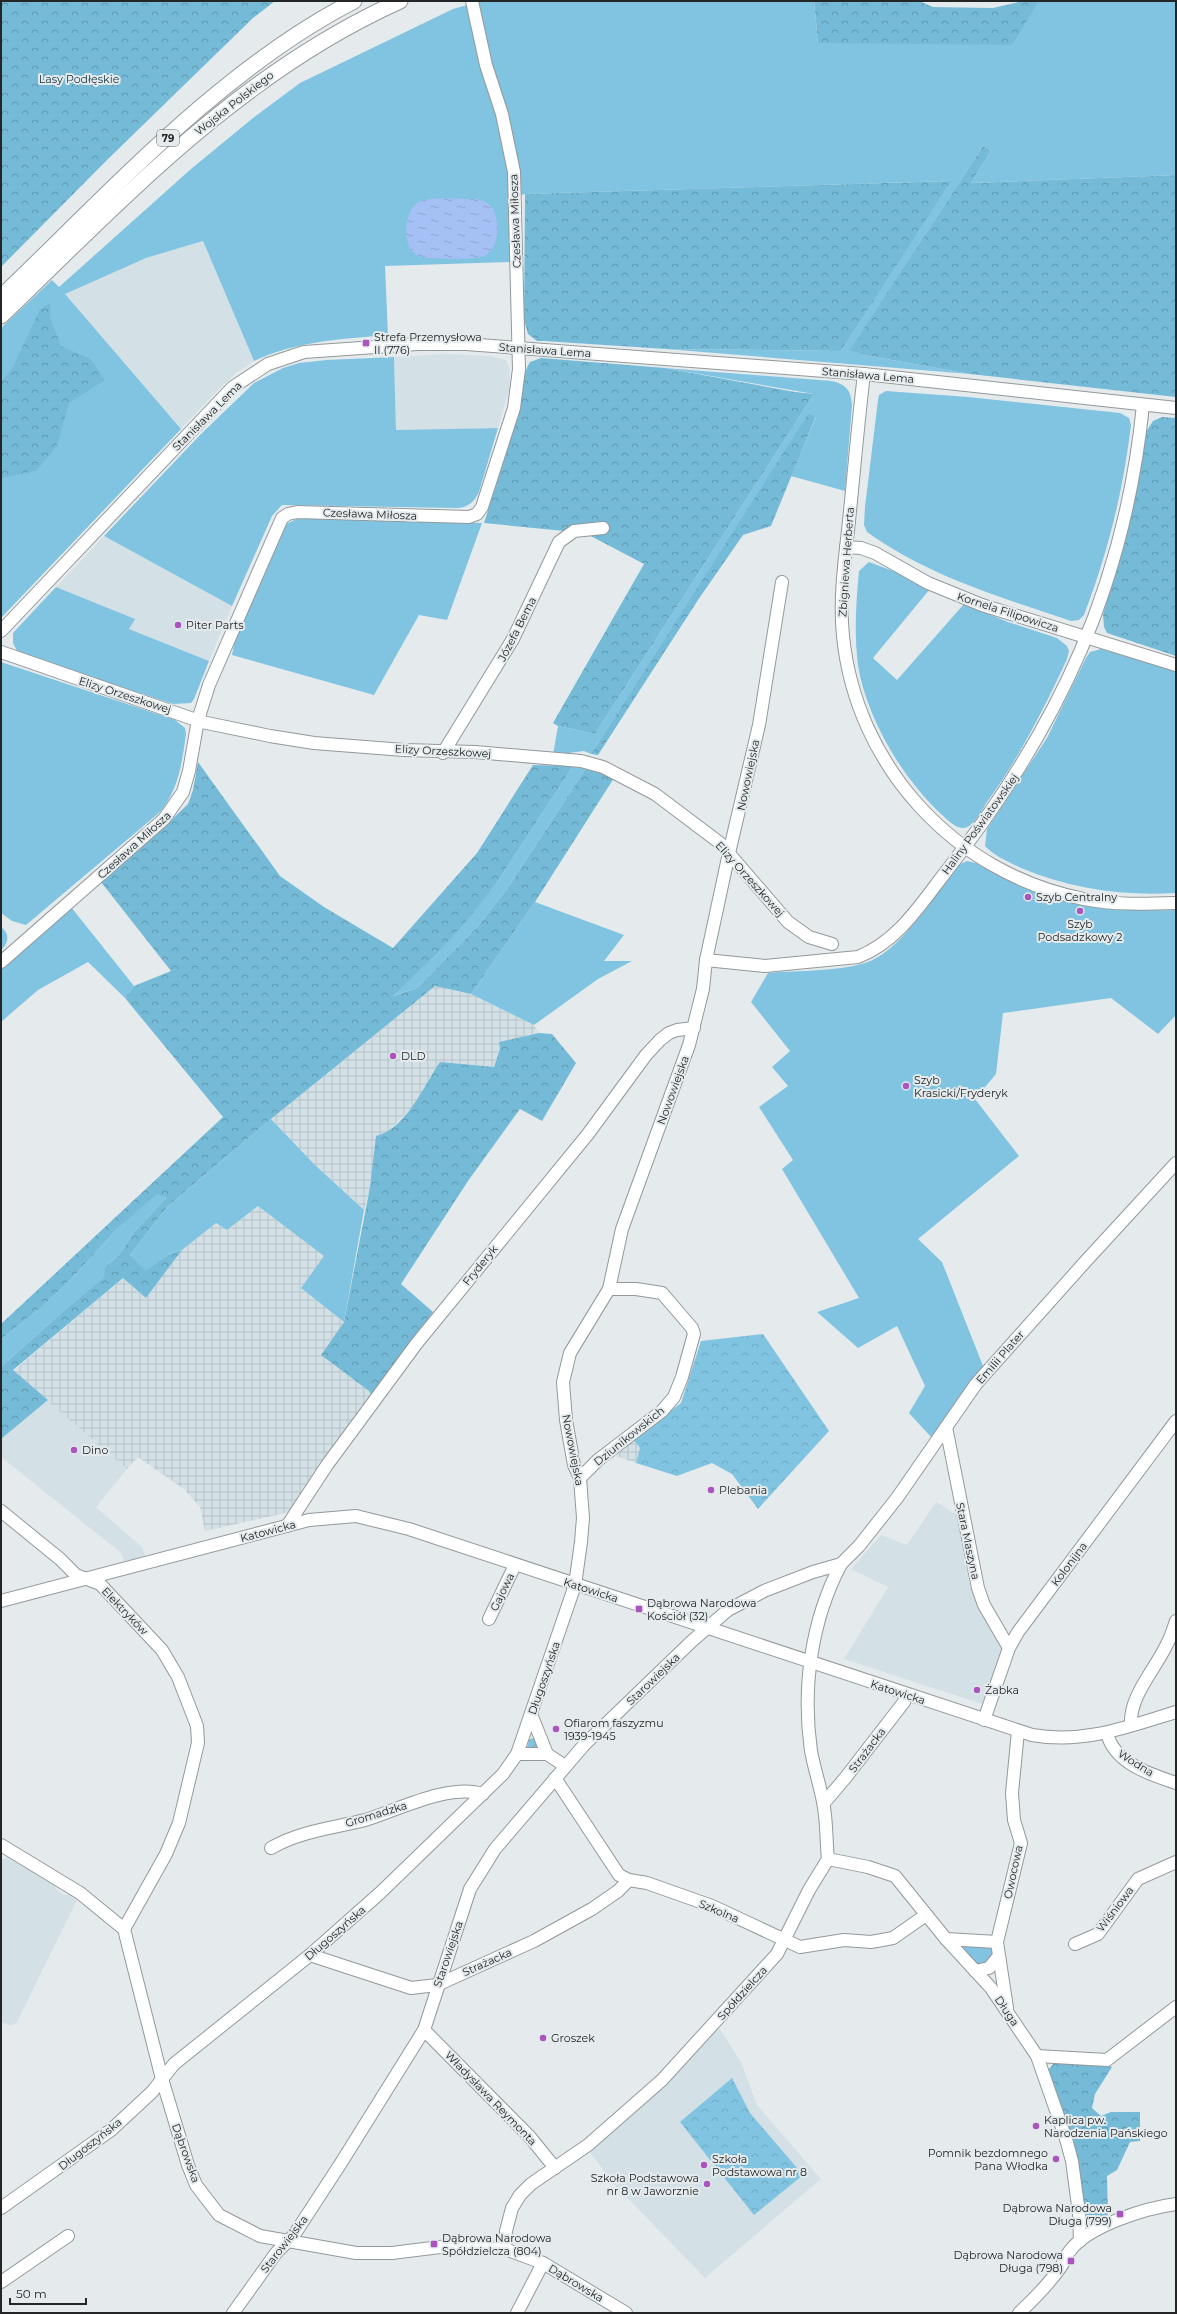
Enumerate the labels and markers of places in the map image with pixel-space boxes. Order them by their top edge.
place label: Strefa Przemysłowa II (776) [374,330,482,357]
marker: Strefa Przemysłowa II (776) [361,338,371,348]
place label: Piter Parts [186,618,244,632]
marker: Piter Parts [173,620,183,630]
place label: Szyb Centralny [1036,890,1117,904]
marker: Szyb Centralny [1023,892,1033,902]
marker: Szyb Podsadzkowy 2 [1075,906,1085,916]
place label: Szyb Podsadzkowy 2 [1038,917,1122,944]
place label: DLD [401,1049,426,1063]
marker: DLD [388,1051,398,1061]
place label: Szyb Krasicki/Fryderyk [914,1073,1008,1100]
marker: Szyb Krasicki/Fryderyk [901,1081,911,1091]
place label: Dino [82,1443,108,1457]
marker: Dino [69,1445,79,1455]
place label: Plebania [719,1483,767,1497]
marker: Plebania [706,1485,716,1495]
place label: Dąbrowa Narodowa Kościół (32) [647,1596,757,1623]
marker: Dąbrowa Narodowa Kościół (32) [634,1604,644,1614]
place label: Żabka [985,1683,1019,1697]
marker: Żabka [972,1685,982,1695]
place label: Ofiarom faszyzmu 1939-1945 [564,1716,664,1743]
marker: Ofiarom faszyzmu 1939-1945 [551,1724,561,1734]
place label: Groszek [551,2031,595,2045]
marker: Groszek [538,2033,548,2043]
place label: Kaplica pw. Narodzenia Pańskiego [1044,2113,1168,2140]
marker: Kaplica pw. Narodzenia Pańskiego [1031,2121,1041,2131]
place label: Pomnik bezdomnego Pana Włodka [928,2146,1048,2173]
place label: Szkoła Podstawowa nr 8 [712,2152,807,2179]
marker: Pomnik bezdomnego Pana Włodka [1051,2154,1061,2164]
marker: Szkoła Podstawowa nr 8 [699,2160,709,2170]
place label: Szkoła Podstawowa nr 8 w Jaworznie [591,2171,699,2198]
marker: Szkoła Podstawowa nr 8 w Jaworznie [702,2179,712,2189]
place label: Dąbrowa Narodowa Długa (799) [1002,2201,1112,2228]
marker: Dąbrowa Narodowa Długa (799) [1115,2209,1125,2219]
place label: Dąbrowa Narodowa Spółdzielcza (804) [442,2231,552,2258]
marker: Dąbrowa Narodowa Spółdzielcza (804) [429,2239,439,2249]
place label: Dąbrowa Narodowa Długa (798) [953,2248,1063,2275]
marker: Dąbrowa Narodowa Długa (798) [1066,2256,1076,2266]

